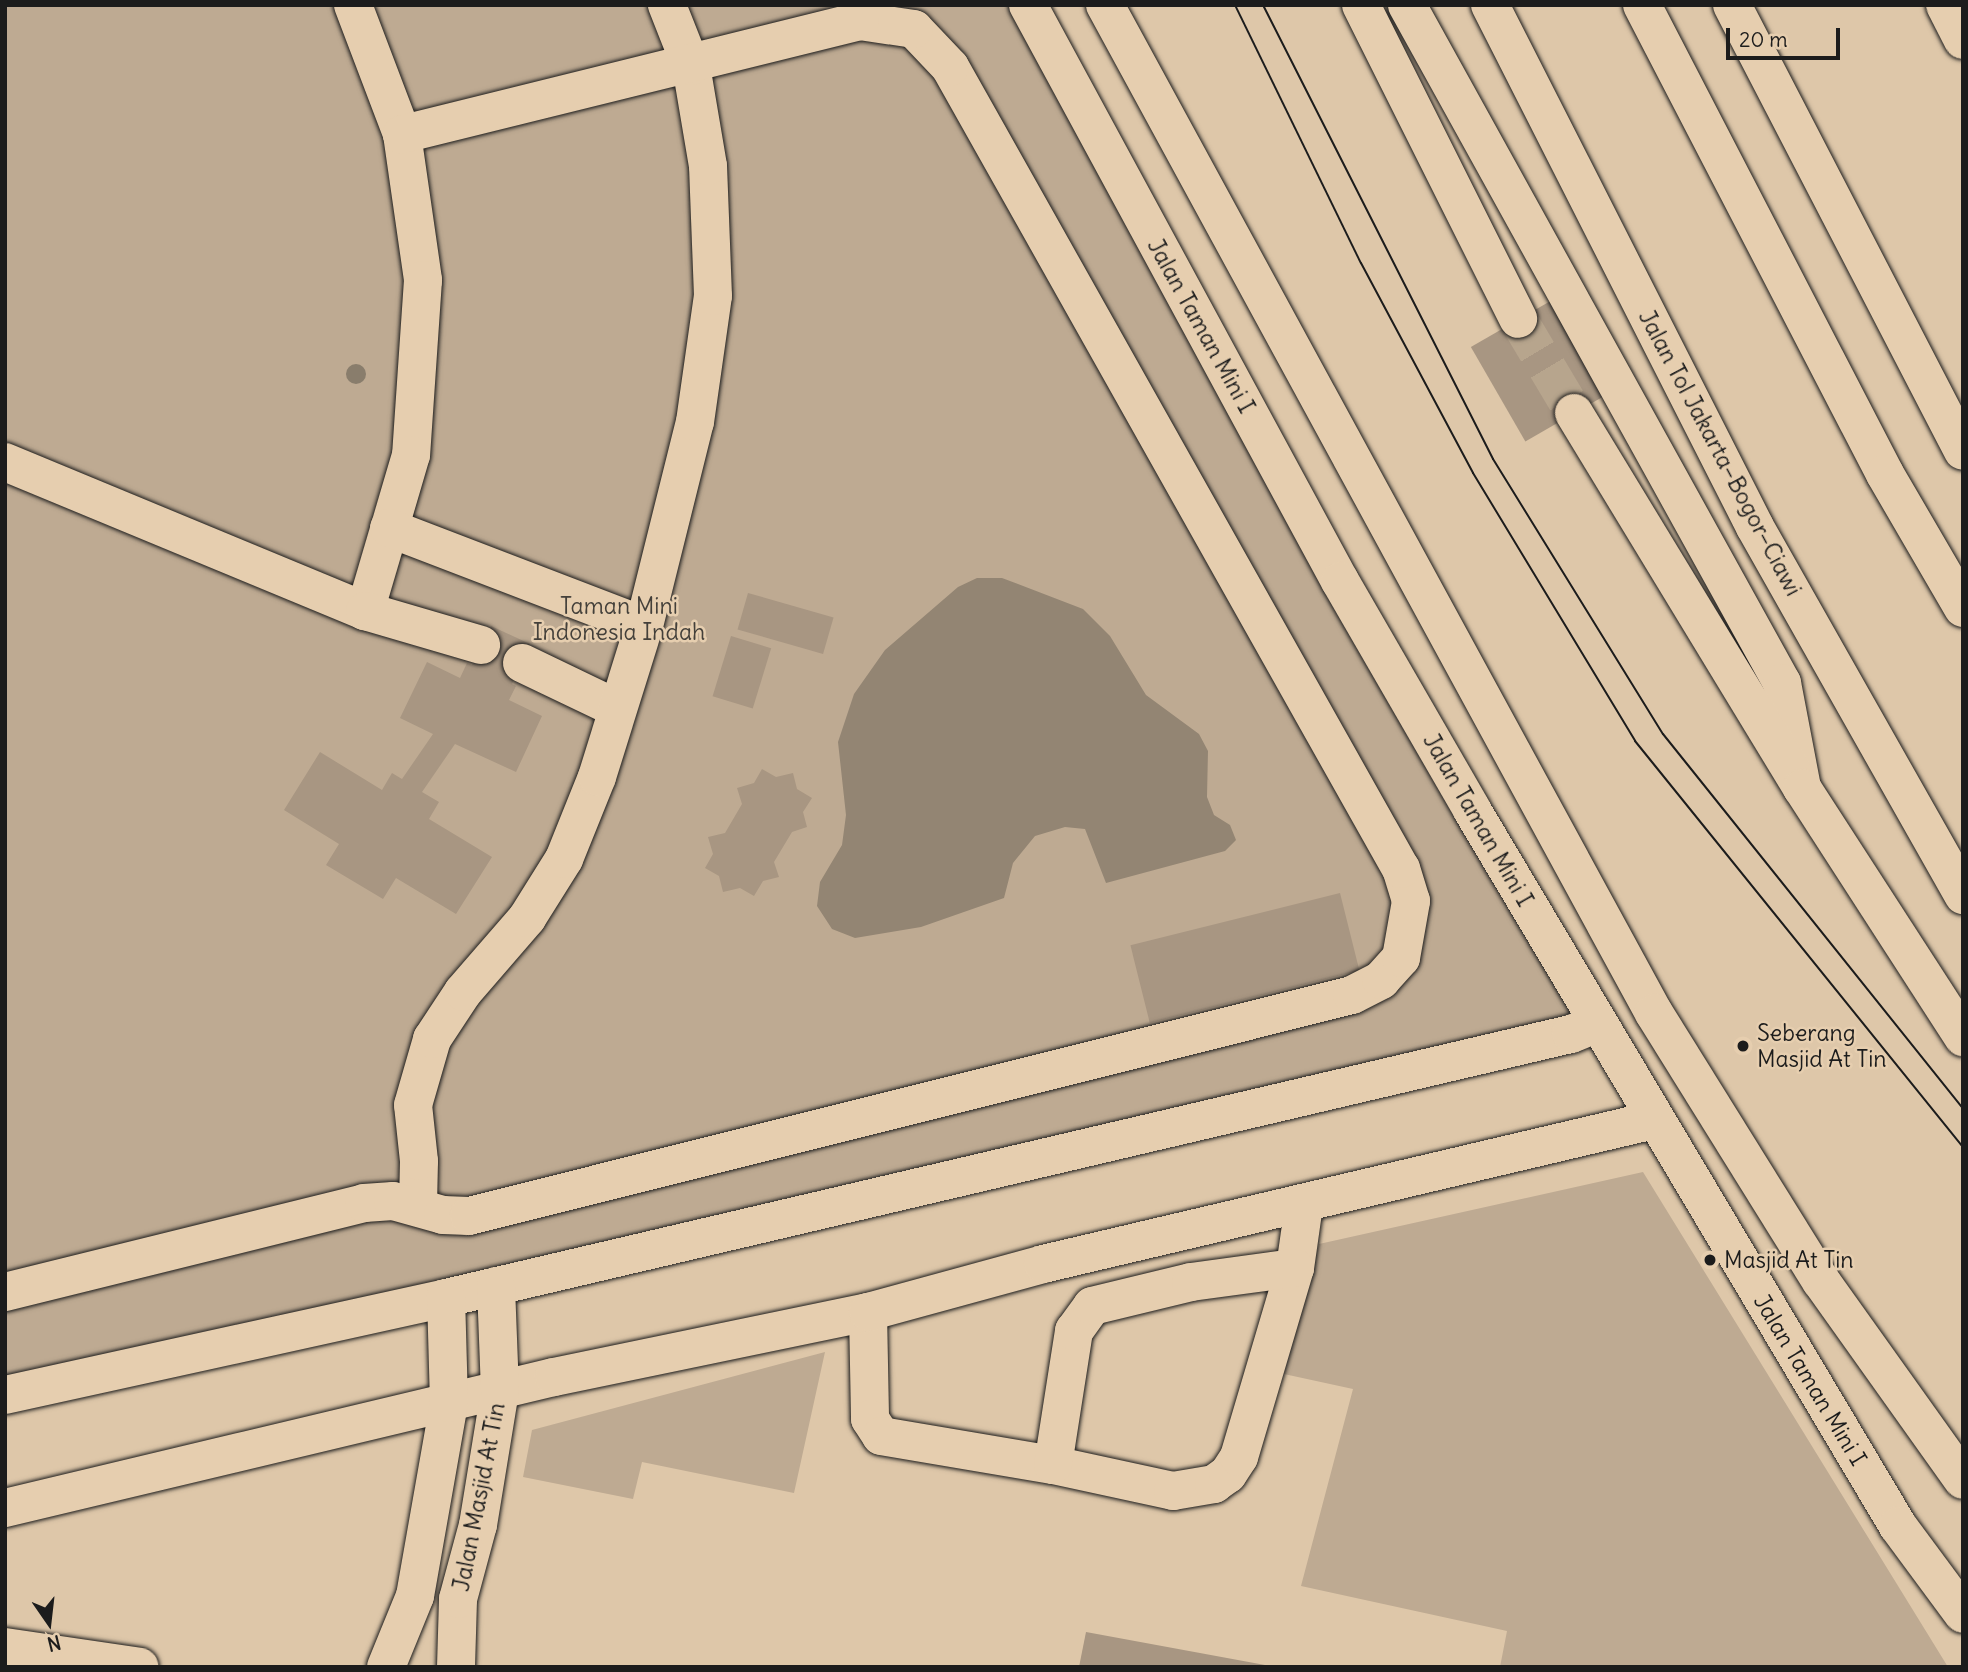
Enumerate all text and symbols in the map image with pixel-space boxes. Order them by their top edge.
scale bar [1730,14,1844,58]
text: 20 m [1739,26,1788,53]
street label: Jalan Taman Mini I [1142,234,1260,418]
street label: Jalan Tol Jakarta–Bogor–Ciawi [1633,305,1807,601]
park label: Taman Mini Indonesia Indah [533,592,705,646]
street label: Jalan Taman Mini I [1417,729,1539,911]
place label: Seberang Masjid At Tin [1757,1019,1887,1073]
marker: Seberang Masjid At Tin [1735,1038,1751,1054]
place label: Masjid At Tin [1724,1246,1854,1274]
marker: Masjid At Tin [1702,1252,1718,1268]
street label: Jalan Taman Mini I [1748,1289,1872,1471]
street label: Jalan Masjid At Tin [447,1400,511,1594]
north arrow [14,1588,84,1658]
text: N [45,1630,63,1657]

